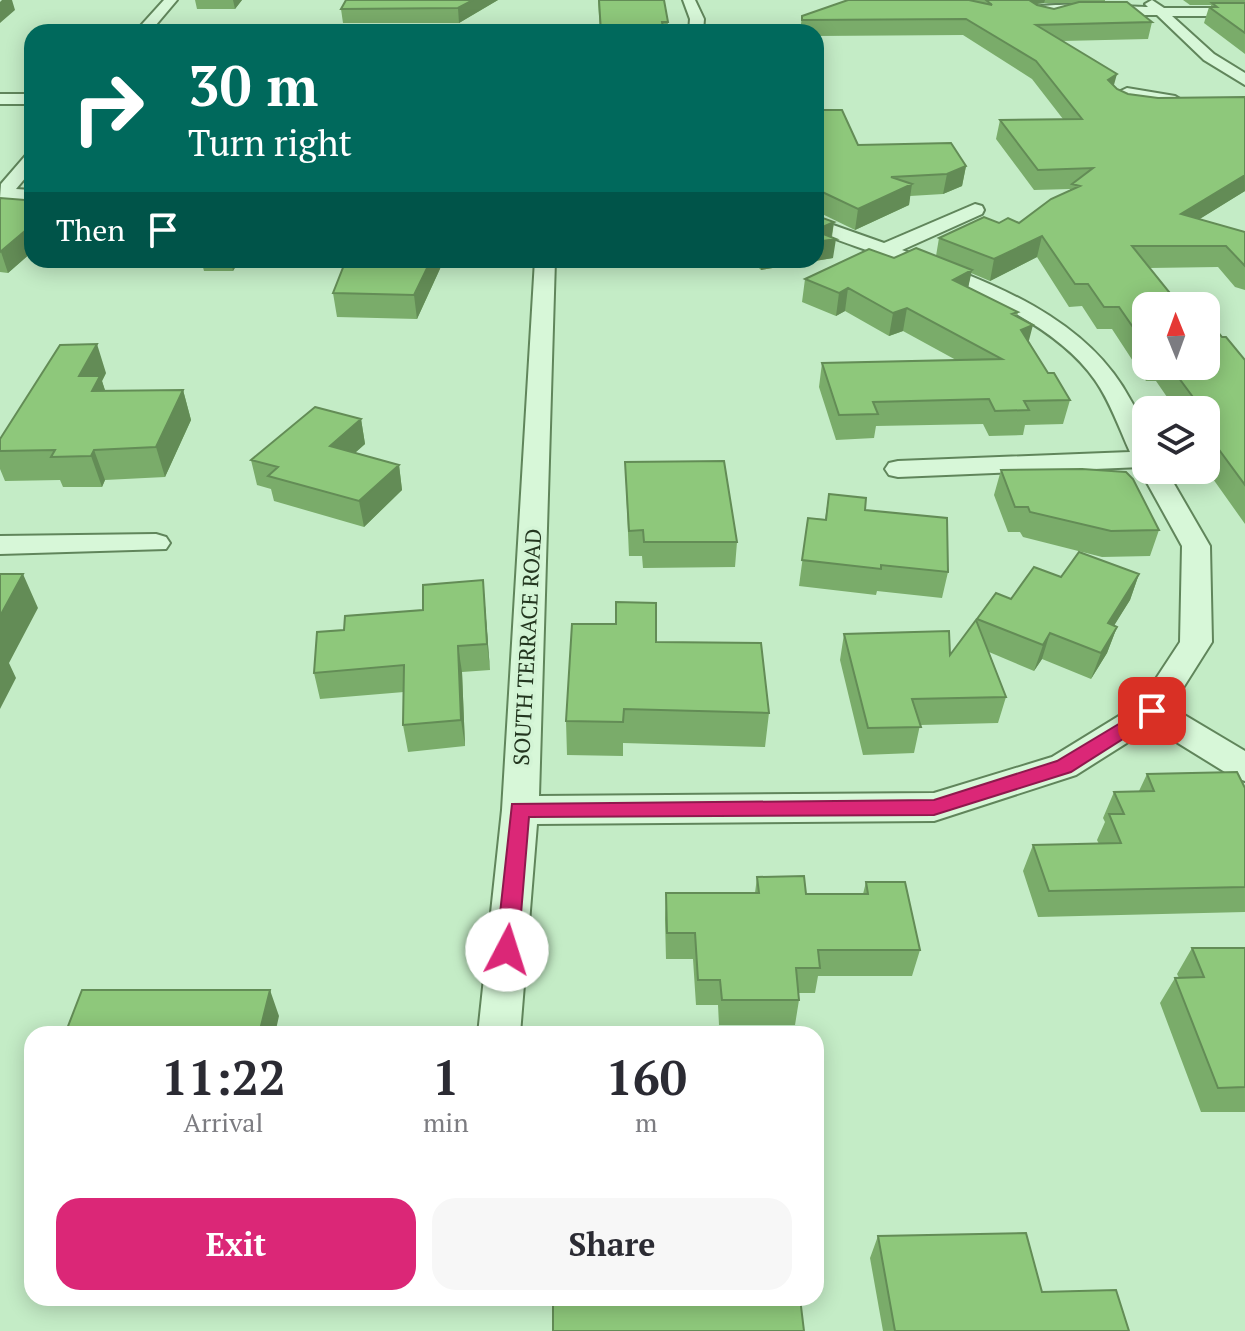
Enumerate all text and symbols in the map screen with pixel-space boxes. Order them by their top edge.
text: 30 m [188,48,318,122]
icon: right [56,56,160,160]
text: Turn right [188,119,352,166]
icon: arrive [141,208,185,252]
text: Then [56,210,125,250]
north arrow [1132,292,1220,380]
map controls [1132,292,1220,484]
button: layers [1132,396,1220,484]
street label: SOUTH TERRACE ROAD [506,528,547,766]
pin [1118,677,1186,745]
icon: arrive [1130,689,1174,733]
position arrow [465,908,549,992]
text: 11:22 [161,1045,286,1109]
text: 1 [432,1045,459,1109]
text: 160 [606,1045,687,1109]
text: Arrival [184,1105,263,1139]
text: min [423,1105,469,1139]
text: m [635,1105,658,1139]
button: Exit [56,1198,416,1290]
button: Share [432,1198,792,1290]

